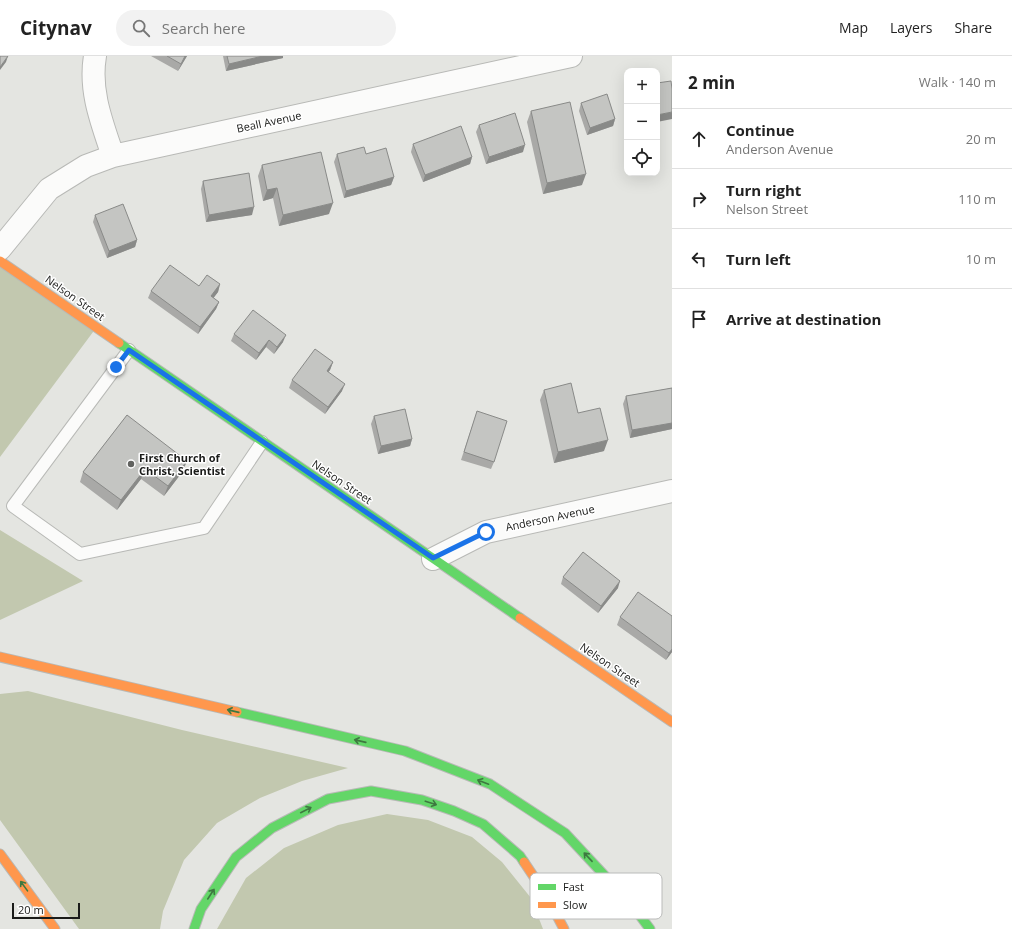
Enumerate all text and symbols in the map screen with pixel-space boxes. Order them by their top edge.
search box [116,10,396,46]
text: Citynav [20,15,92,41]
icon: search [130,17,152,39]
text: Search here [162,18,245,38]
text: Map [839,18,868,37]
text: Layers [890,18,932,37]
text: Share [954,18,992,37]
map controls [624,68,660,176]
button: + [624,68,660,104]
text: 2 min [688,71,735,94]
text: Walk · 140 m [919,73,996,91]
button: − [624,104,660,140]
street label: Beall Avenue [235,107,303,136]
text: Continue [726,120,794,140]
icon: ahead [688,128,710,150]
text: 20 m [966,130,996,148]
button: locate [624,140,660,176]
text: Anderson Avenue [726,140,833,158]
text: Turn right [726,180,801,200]
icon: right [688,188,710,210]
text: 110 m [958,190,996,208]
text: Nelson Street [726,200,808,218]
icon: left [688,248,710,270]
text: Turn left [726,249,791,269]
text: 10 m [966,250,996,268]
street label: Nelson Street [43,272,108,324]
icon: arrive [688,308,710,330]
text: Arrive at destination [726,309,881,329]
route end [107,358,125,376]
place label: First Church of Christ, Scientist [139,450,225,478]
street label: Nelson Street [309,456,375,507]
marker: First Church of Christ, Scientist [126,459,136,469]
street label: Anderson Avenue [504,501,596,534]
route start [477,523,495,541]
street label: Nelson Street [577,639,643,690]
one-way arrow [227,707,240,715]
one-way arrow [354,736,367,744]
one-way arrow [478,777,490,785]
one-way arrow [425,800,437,808]
one-way arrow [300,806,312,813]
one-way arrow [583,852,592,863]
legend [530,873,662,919]
text: Fast [563,879,584,894]
one-way arrow [20,881,28,892]
one-way arrow [207,889,215,900]
text: Slow [563,897,587,912]
scale bar [12,901,80,920]
text: 20 m [18,902,44,917]

